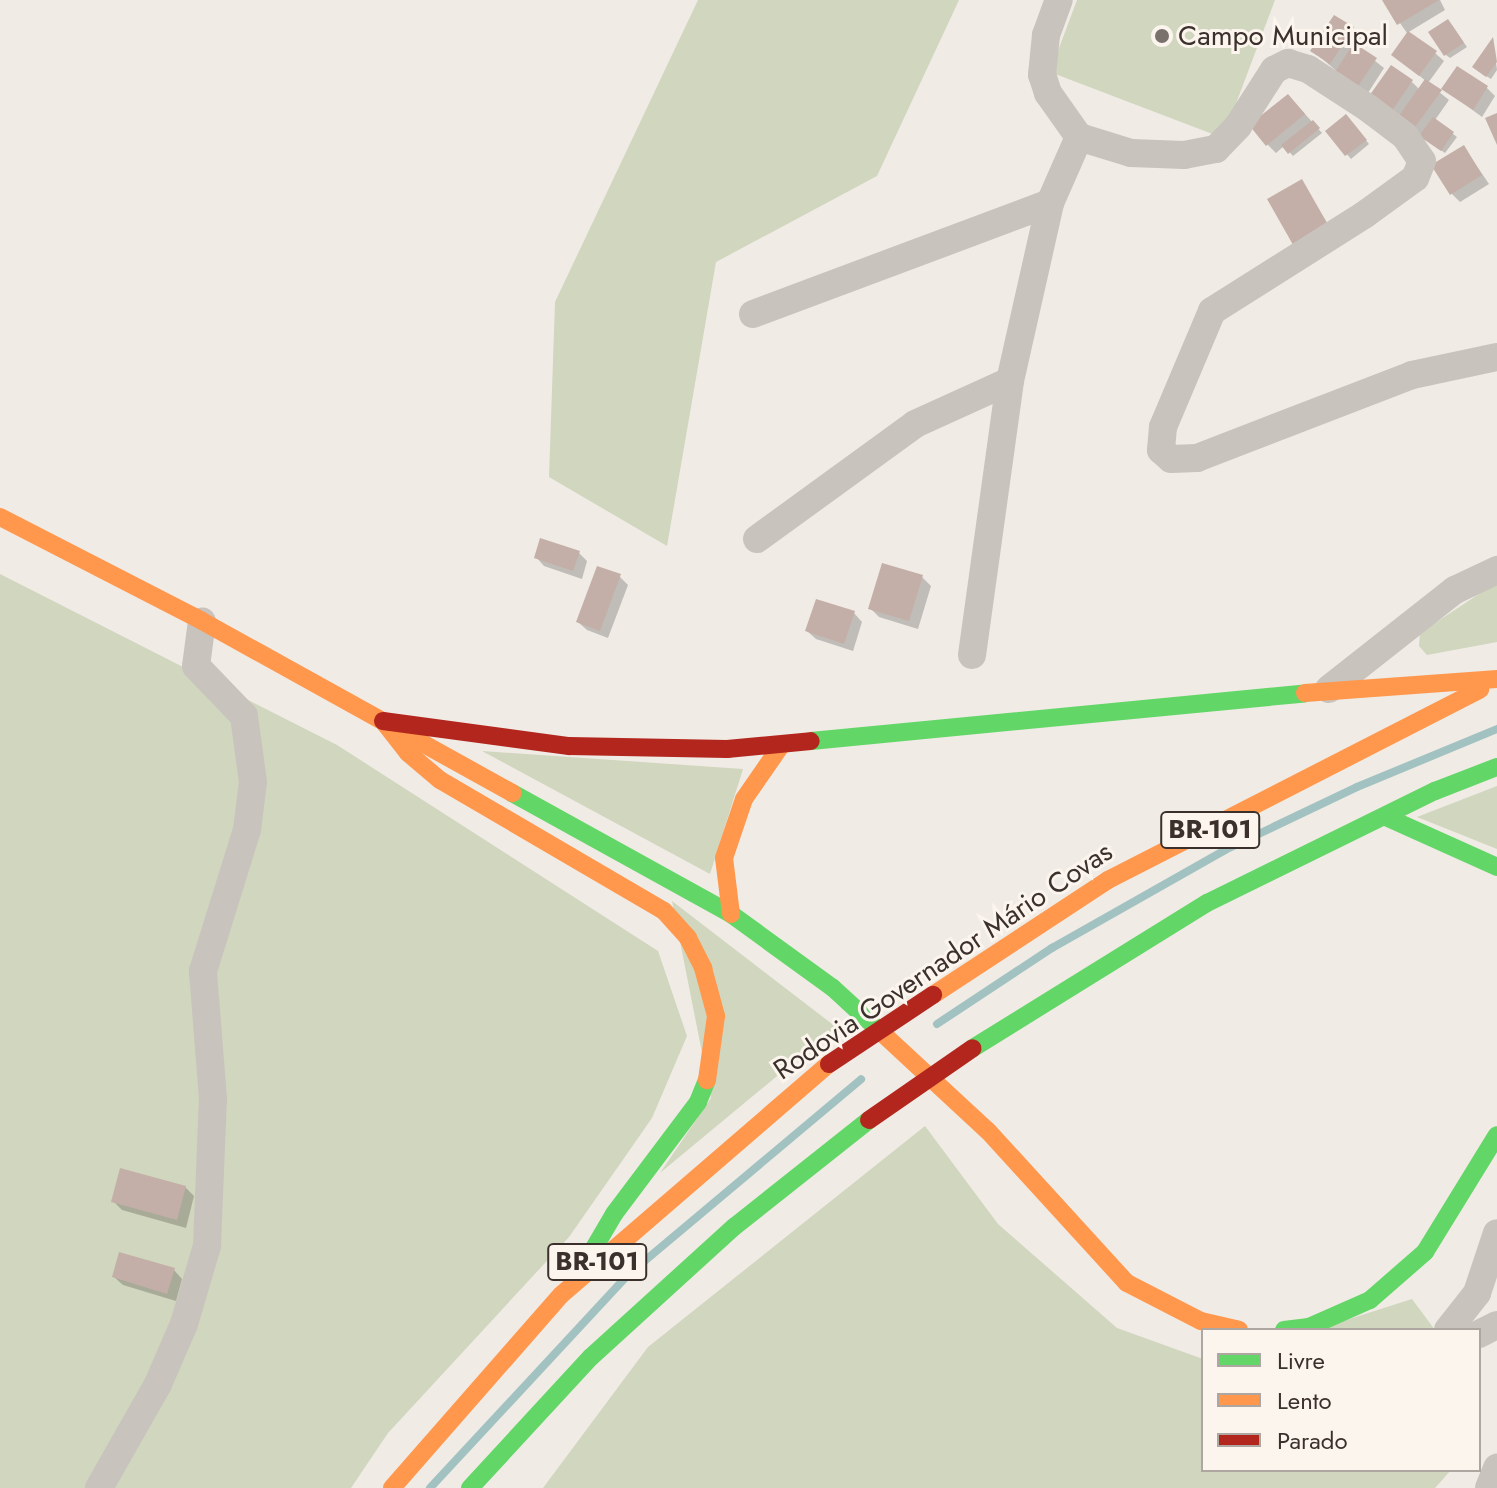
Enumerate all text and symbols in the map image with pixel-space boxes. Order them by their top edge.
place label: Campo Municipal [1178,19,1388,53]
marker: Campo Municipal [1153,27,1171,45]
road number: BR-101 [1160,808,1260,852]
street label: Rodovia Governador Mário Covas [767,835,1119,1087]
road number: BR-101 [547,1240,647,1284]
legend [1201,1328,1481,1472]
text: Livre [1277,1343,1325,1378]
text: Lento [1277,1383,1332,1418]
text: Parado [1277,1423,1348,1458]

